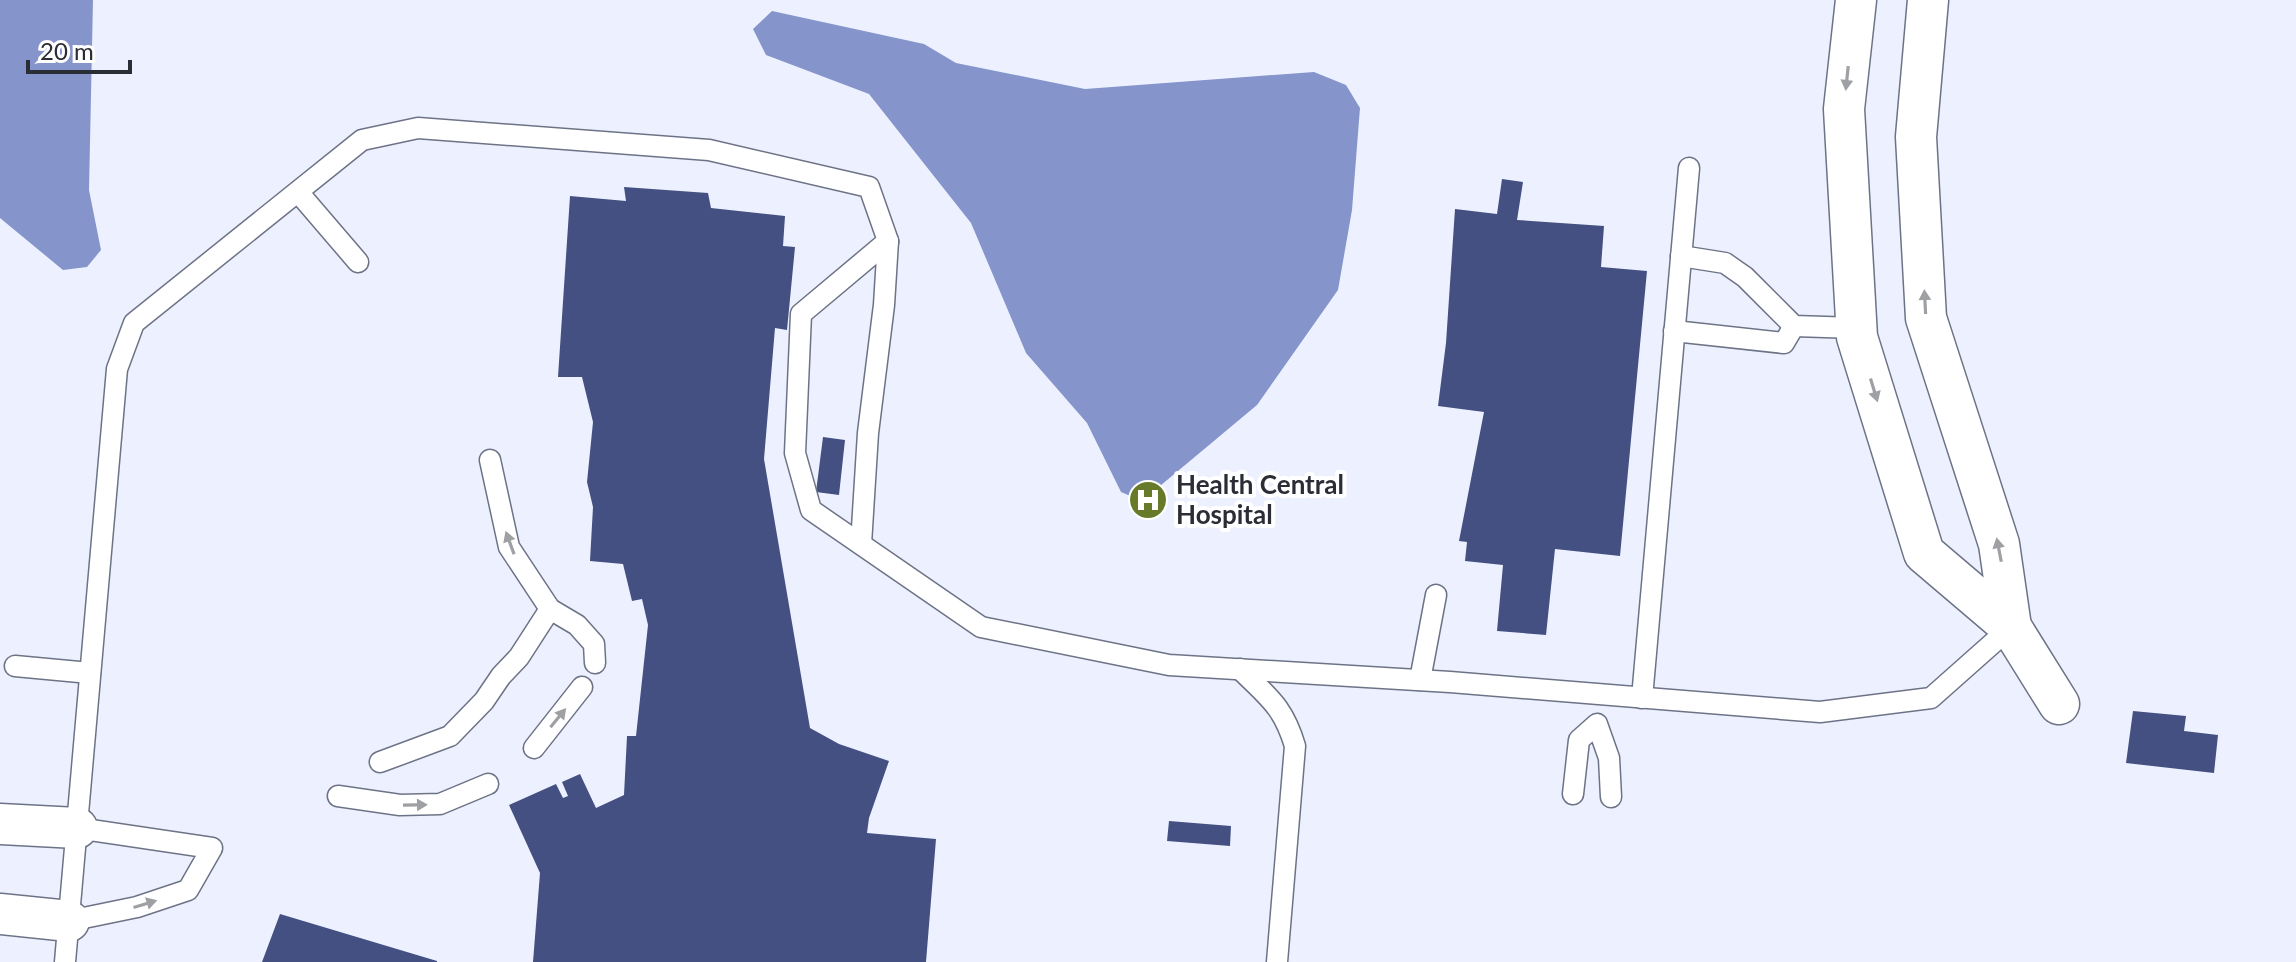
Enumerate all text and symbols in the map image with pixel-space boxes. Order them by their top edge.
scale bar [28,24,130,74]
text: 20 m [40,36,94,65]
one-way arrow [1841,65,1854,90]
one-way arrow [1918,289,1931,314]
one-way arrow [1868,379,1881,403]
place label: Health Central Hospital [1176,468,1344,530]
hospital icon: Health Central Hospital [1127,479,1169,521]
one-way arrow [503,531,516,555]
one-way arrow [1992,537,2005,562]
one-way arrow [549,708,566,728]
one-way arrow [403,798,428,811]
one-way arrow [133,897,157,910]

